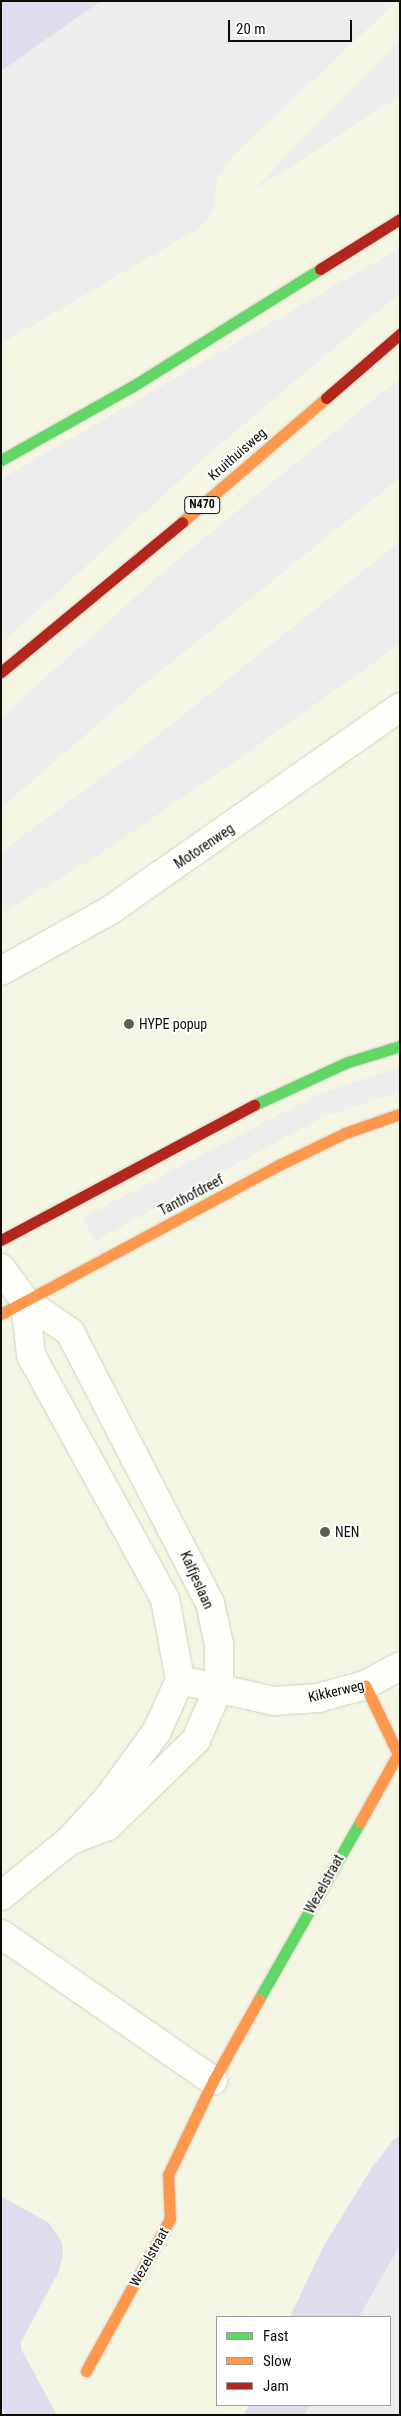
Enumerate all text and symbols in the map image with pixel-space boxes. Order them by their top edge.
scale bar [231,10,355,42]
text: 20 m [236,20,266,38]
street label: Kruithuisweg [204,424,270,484]
road number: N470 [183,496,221,514]
street label: Motorenweg [171,820,237,872]
place label: HYPE popup [139,1016,207,1032]
marker: HYPE popup [123,1018,135,1030]
street label: Tanthofdreef [156,1171,226,1219]
place label: NEN [335,1524,359,1540]
marker: NEN [319,1526,331,1538]
street label: Kalfjeslaan [177,1549,217,1611]
street label: Kikkerweg [306,1676,366,1706]
street label: Wezelstraat [301,1852,347,1916]
street label: Wezelstraat [126,2225,172,2289]
legend [216,2316,391,2406]
text: Fast [263,2327,288,2345]
text: Slow [263,2352,292,2370]
text: Jam [263,2377,289,2395]

